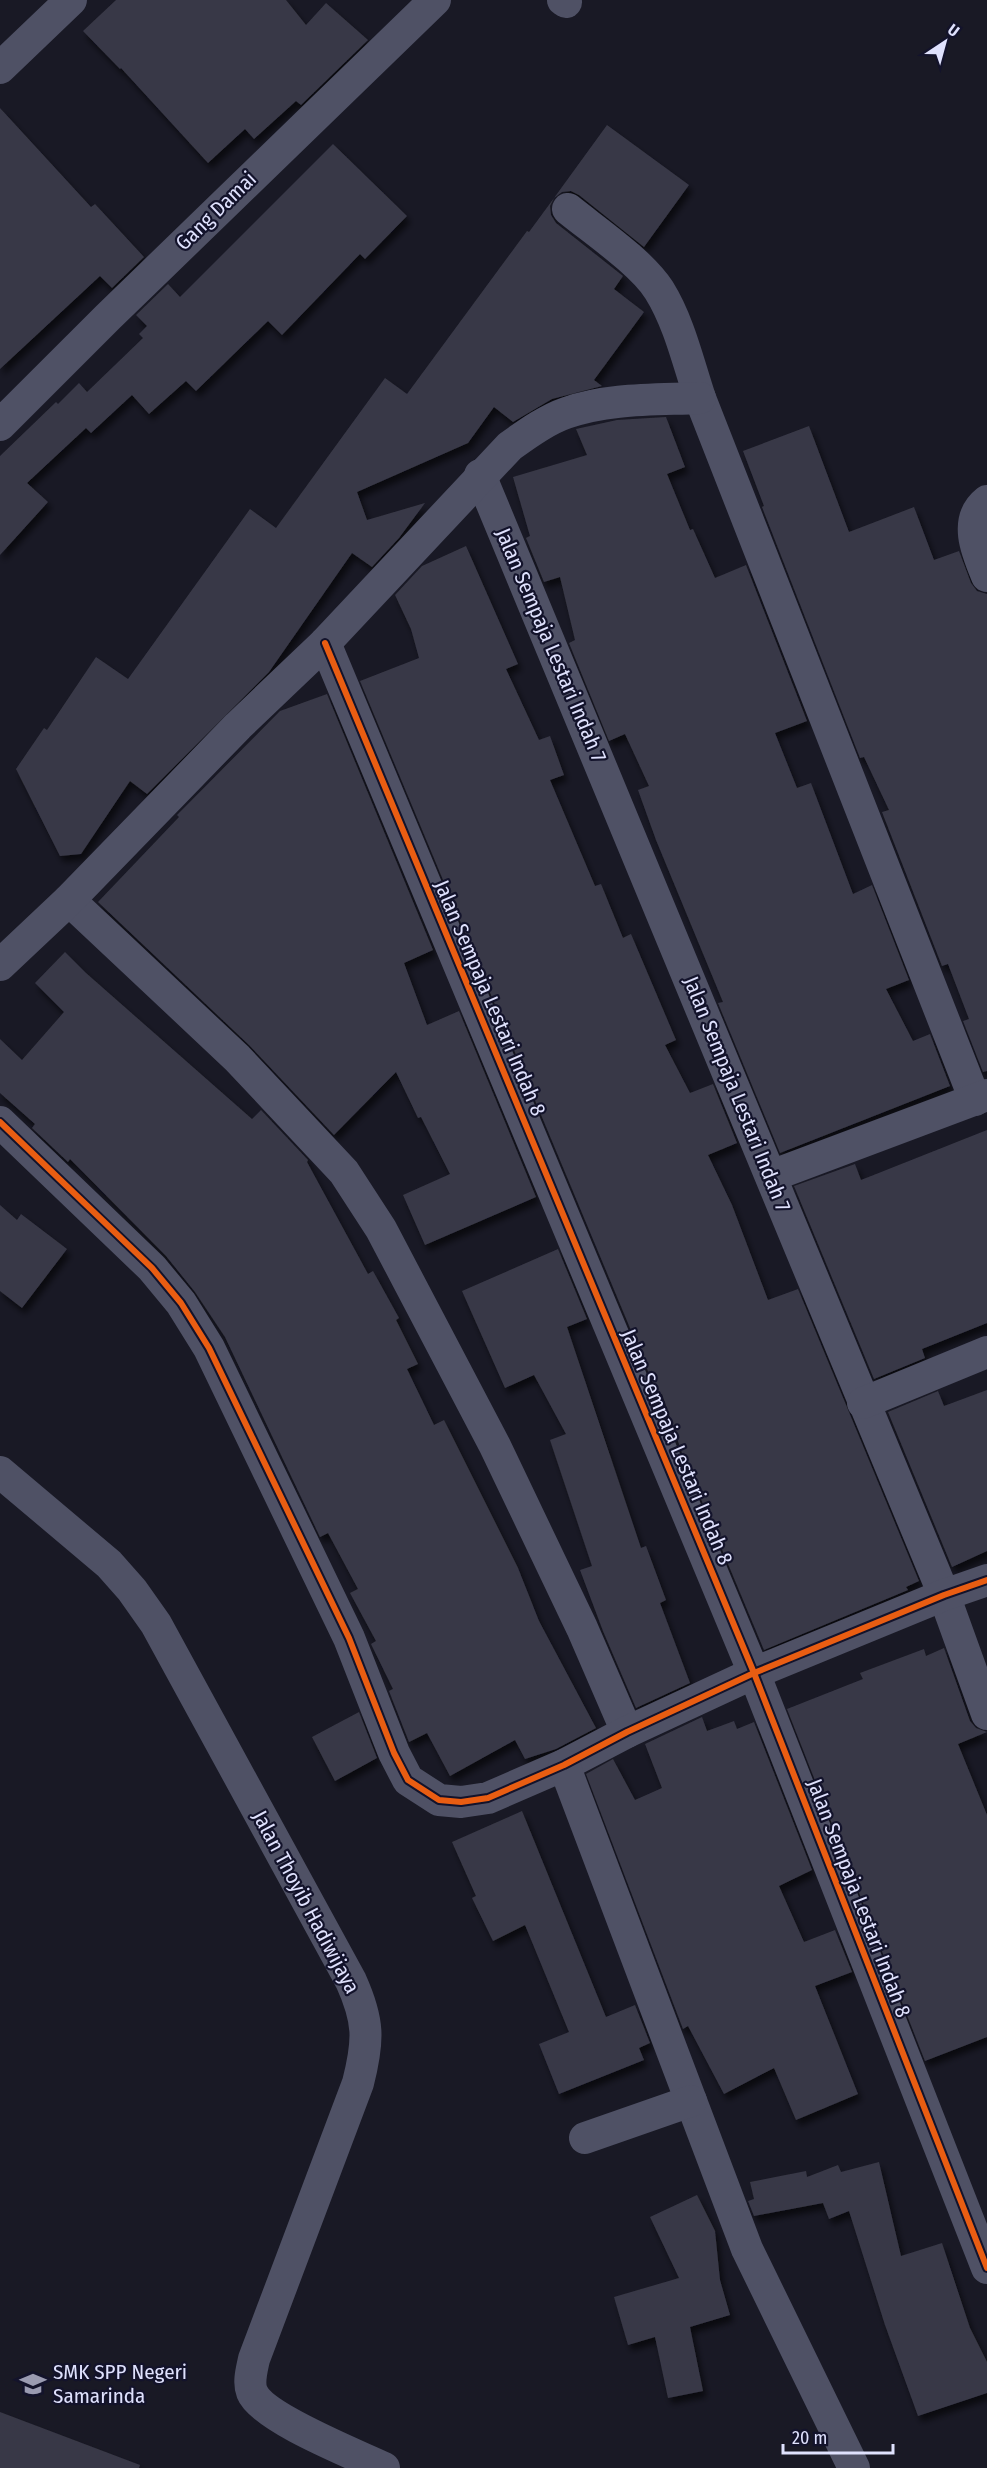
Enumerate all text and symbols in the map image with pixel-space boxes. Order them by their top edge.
north arrow [915,12,975,72]
text: U [944,20,963,41]
street label: Gang Damai [170,166,262,256]
street label: Jalan Sempaja Lestari Indah 7 [490,524,612,766]
street label: Jalan Sempaja Lestari Indah 8 [429,876,551,1120]
street label: Jalan Sempaja Lestari Indah 7 [678,973,796,1215]
street label: Jalan Sempaja Lestari Indah 8 [616,1325,738,1569]
street label: Jalan Sempaja Lestari Indah 8 [801,1775,917,2021]
street label: Jalan Thoyib Hadiwijaya [247,1806,365,1998]
place label: SMK SPP Negeri Samarinda [53,2359,187,2409]
school or university icon: SMK SPP Negeri Samarinda [18,2369,48,2399]
scale bar [783,2417,892,2455]
text: 20 m [792,2427,827,2449]

